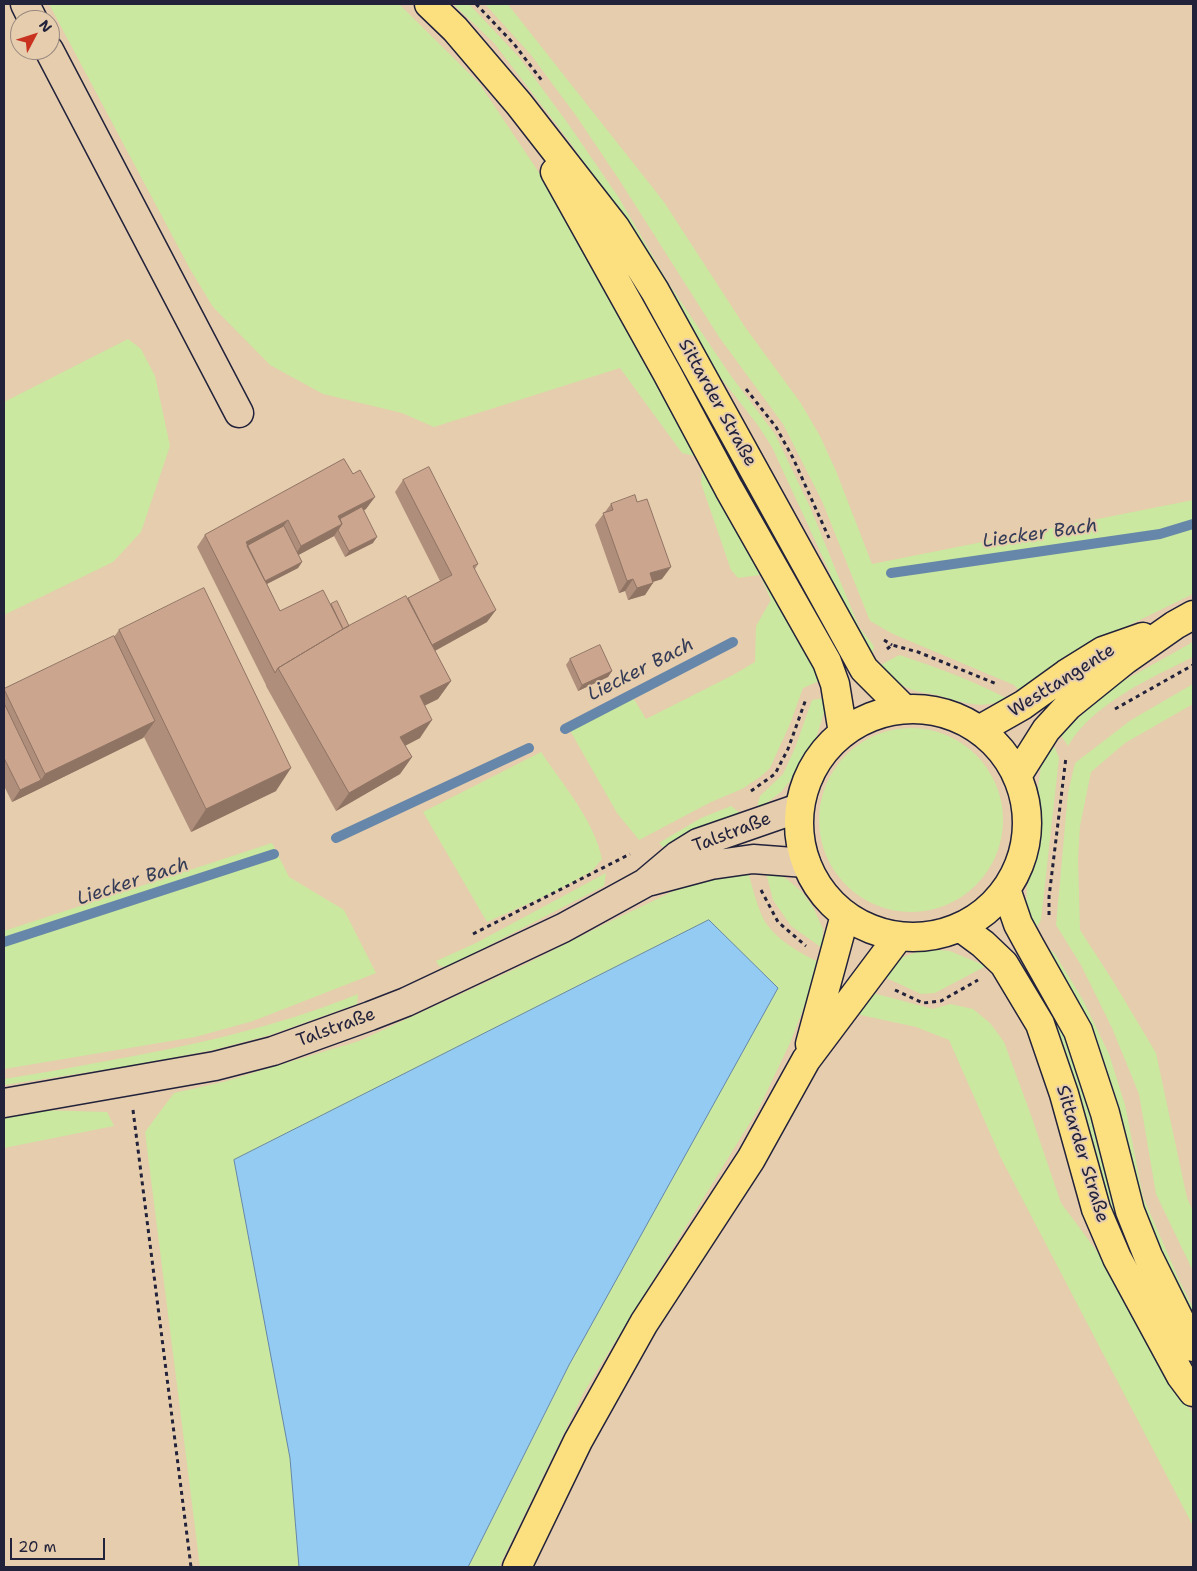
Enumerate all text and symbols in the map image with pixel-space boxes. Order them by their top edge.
north arrow [10,10,60,60]
text: N [35,16,56,36]
street label: Sittarder Straße [673,336,761,470]
water label: Liecker Bach [981,515,1099,553]
water label: Liecker Bach [584,633,698,707]
street label: Westtangente [1005,640,1119,722]
street label: Talstraße [690,808,774,858]
water label: Liecker Bach [74,853,192,911]
street label: Talstraße [294,1004,378,1052]
street label: Sittarder Straße [1051,1083,1113,1225]
scale bar [12,1528,108,1560]
text: 20 m [18,1537,57,1557]

